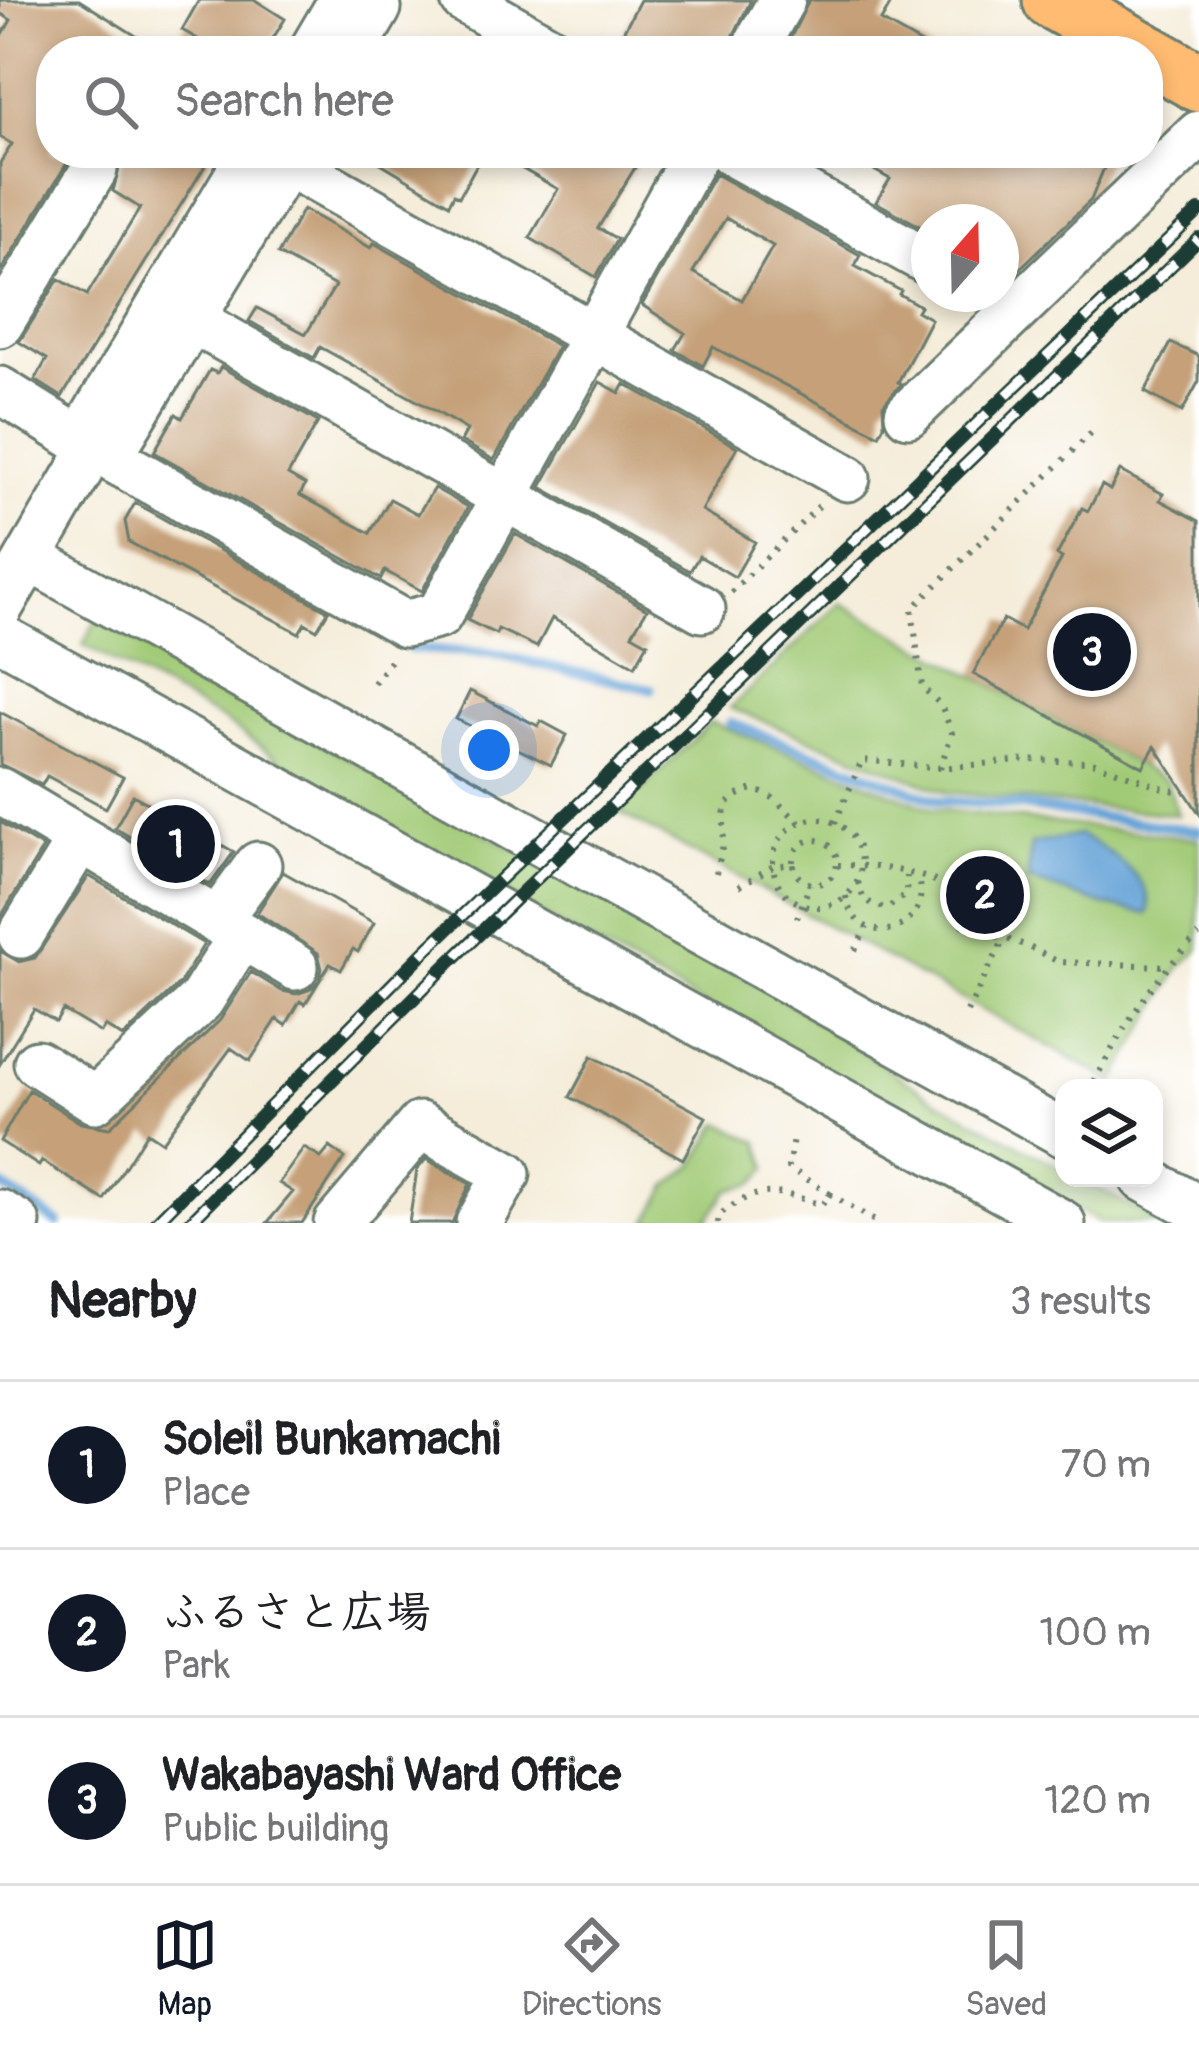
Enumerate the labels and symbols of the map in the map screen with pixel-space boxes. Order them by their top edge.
north arrow [911,204,1019,312]
pin: 3 [1053,607,1131,697]
your location [459,720,519,780]
pin: 1 [137,799,215,889]
pin: 2 [946,850,1024,940]

